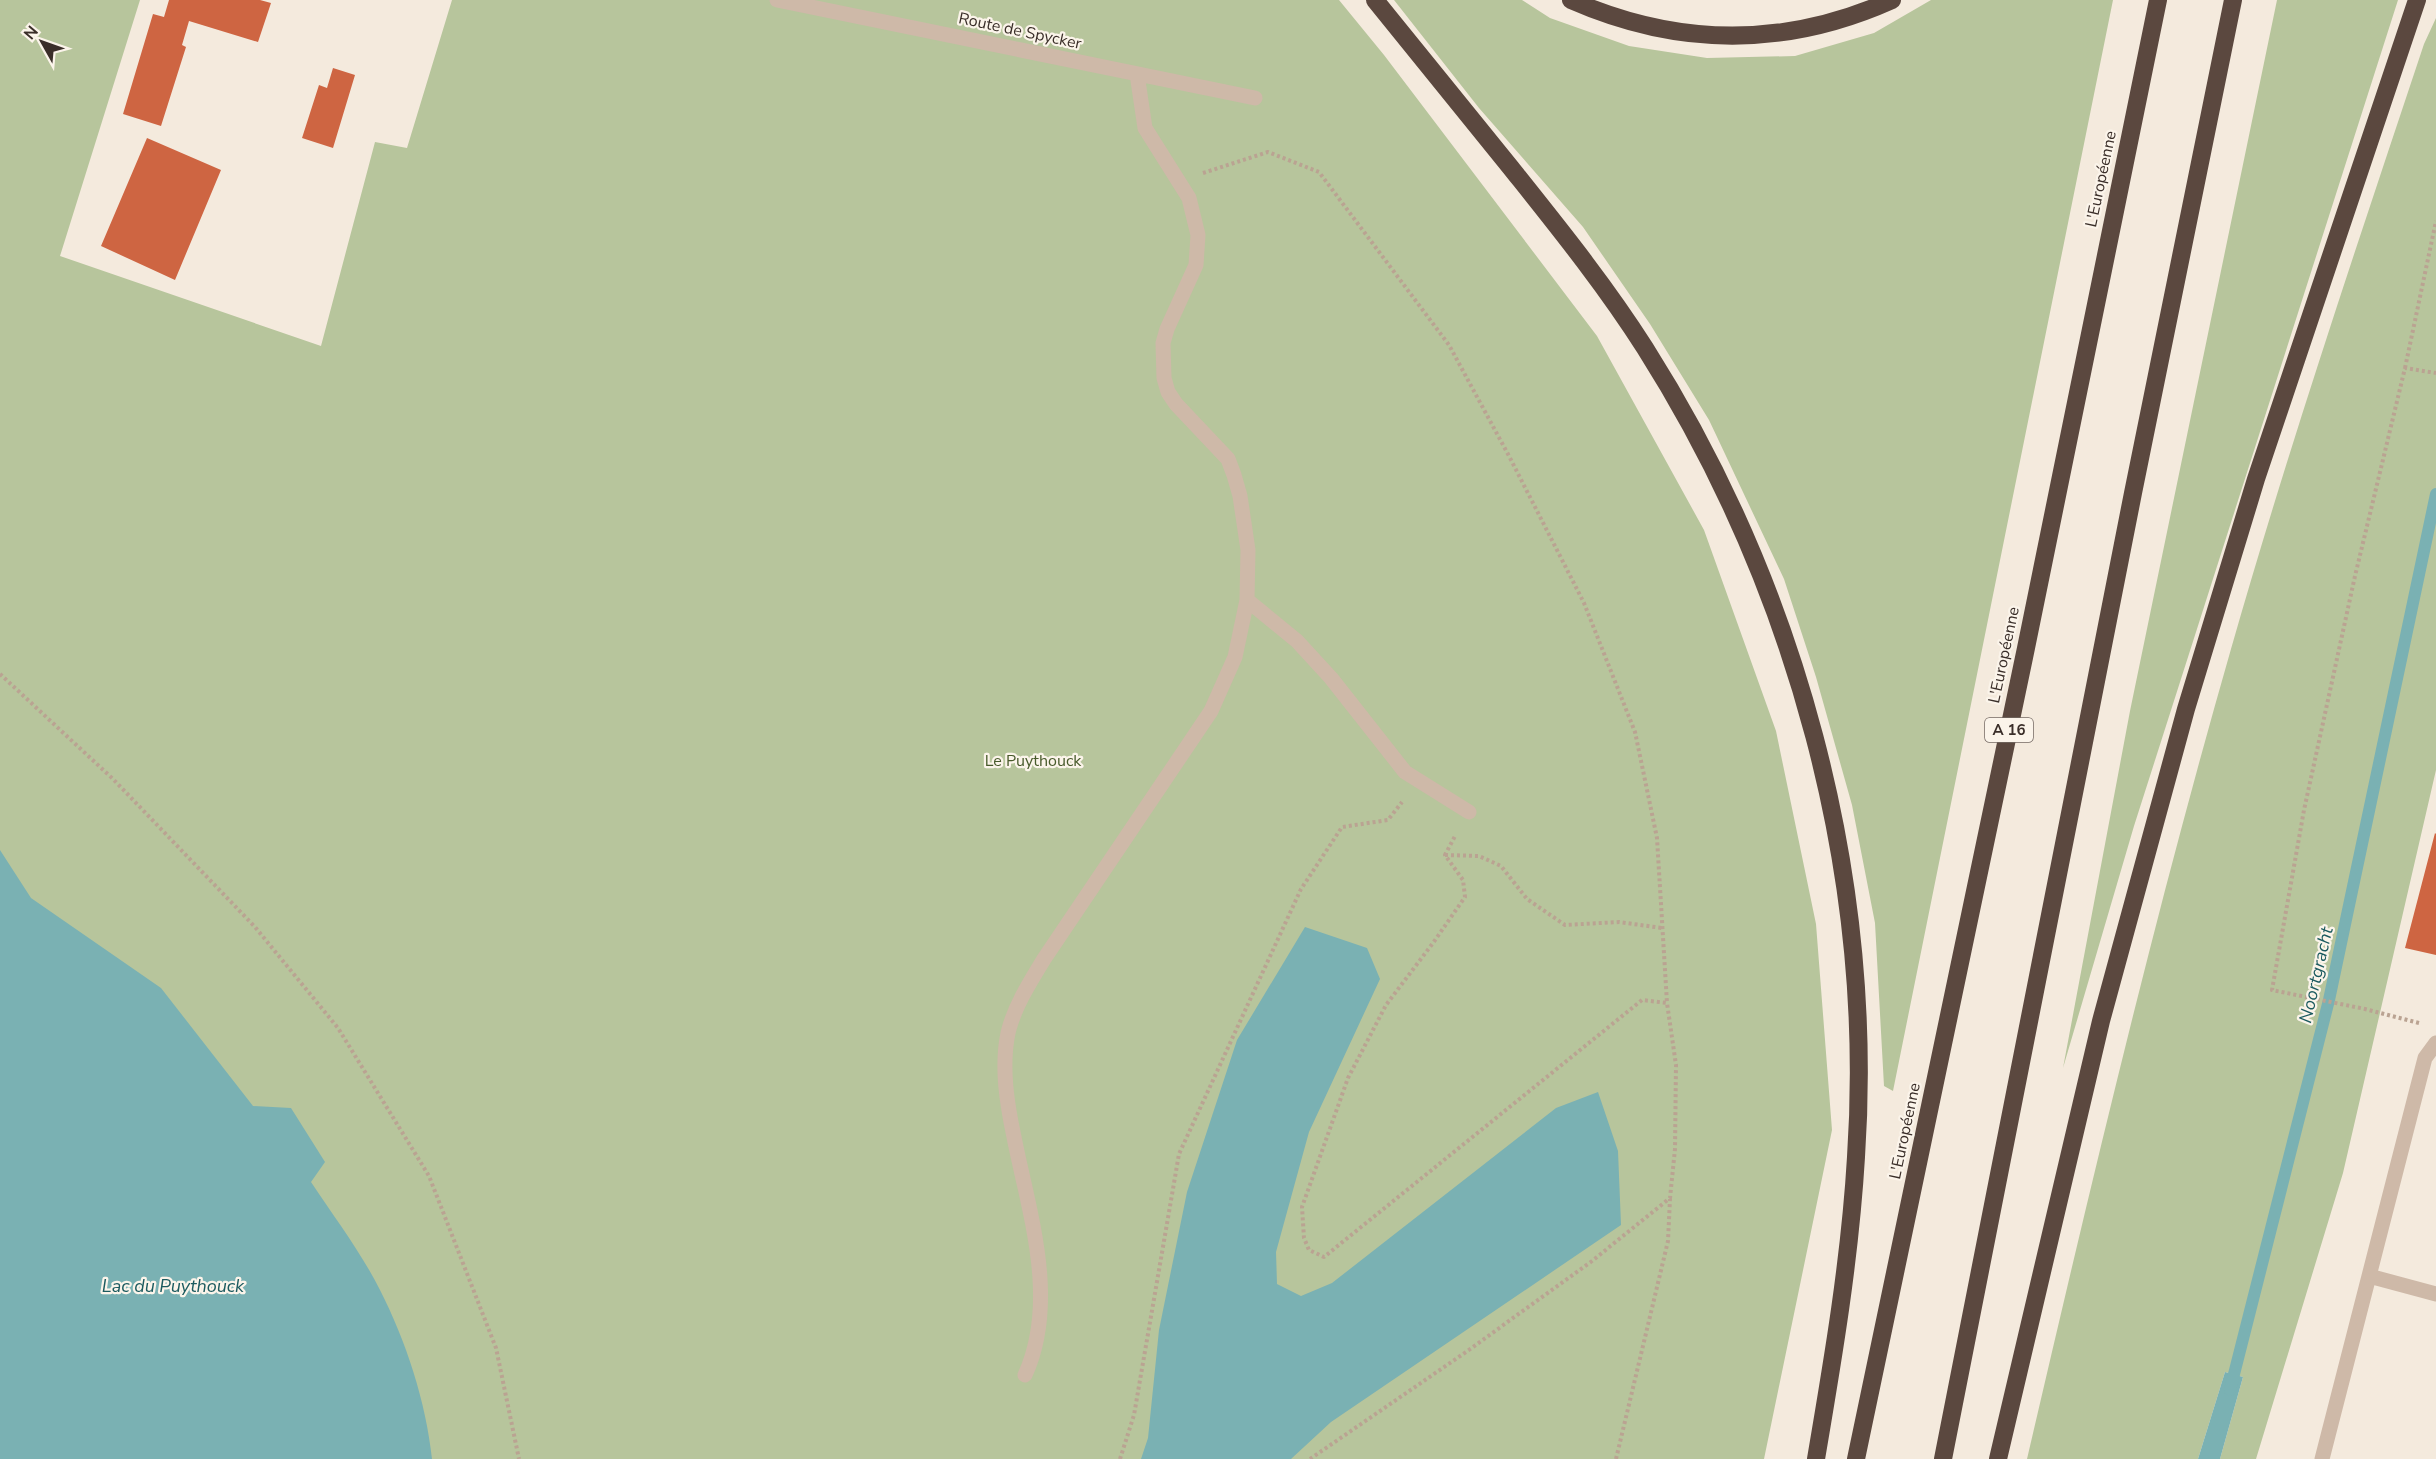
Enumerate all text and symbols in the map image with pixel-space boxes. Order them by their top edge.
street label: Route de Spycker [957,7,1084,55]
north arrow [12,12,72,72]
text: N [19,21,44,45]
street label: L'Européenne [2080,129,2122,229]
street label: L'Européenne [1983,605,2025,705]
road number: A 16 [1985,718,2033,742]
park label: Le Puythouck [985,750,1082,772]
water label: Noortgracht [2293,924,2339,1025]
street label: L'Européenne [1884,1081,1926,1181]
water label: Lac du Puythouck [102,1274,245,1298]

